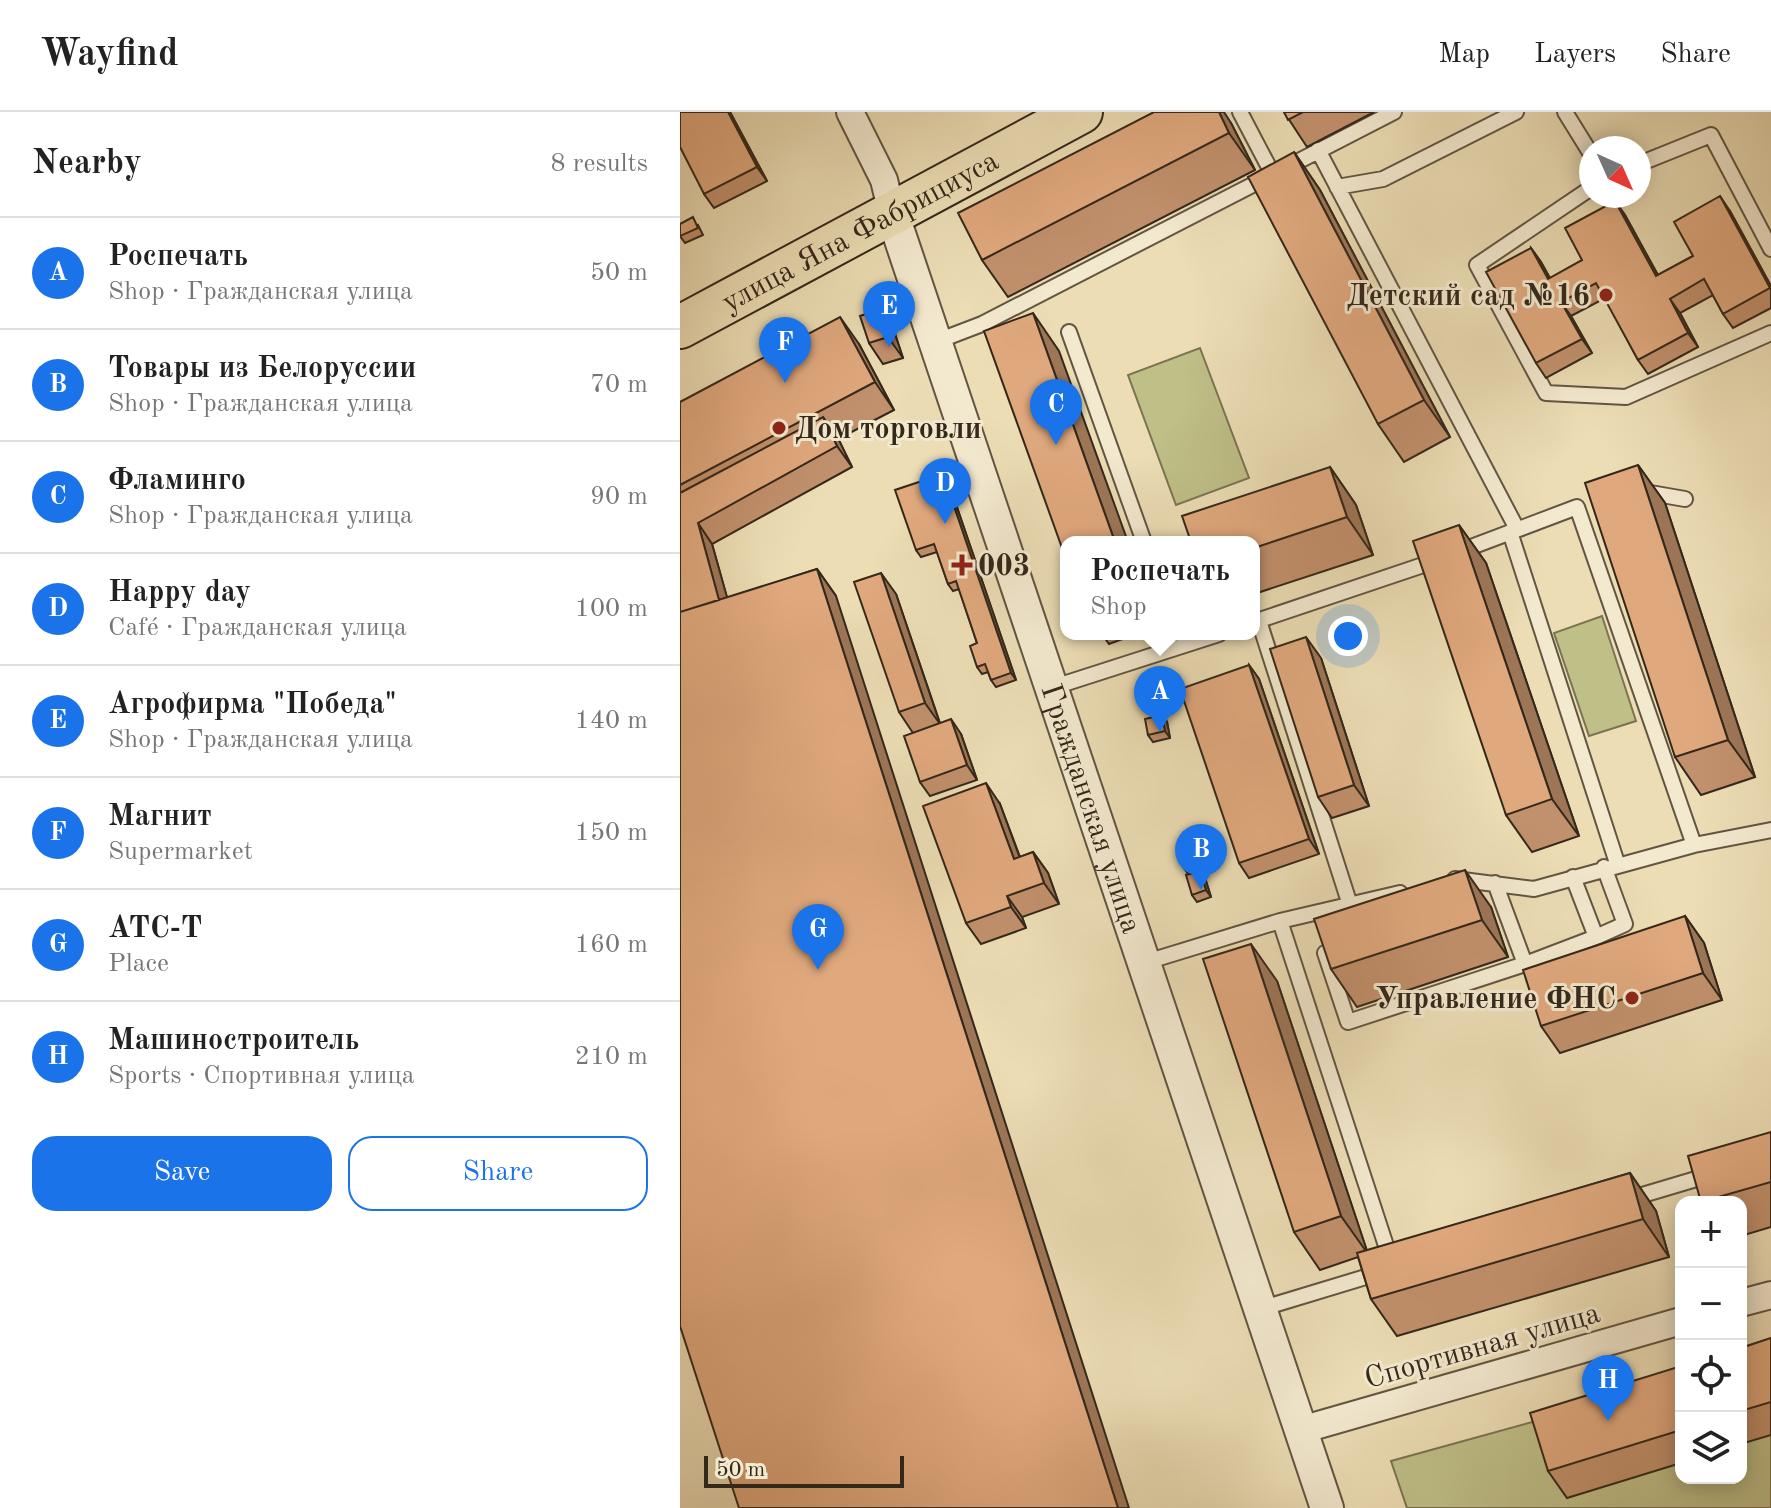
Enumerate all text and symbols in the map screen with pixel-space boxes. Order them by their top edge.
text: Wayfind [40,36,178,74]
text: Map [1438,41,1490,69]
text: Layers [1534,41,1616,69]
text: Share [1660,41,1731,69]
north arrow [1579,136,1651,208]
street label: улица Яна Фабрициуса [717,146,1004,319]
text: Nearby [32,147,142,181]
text: 8 results [550,151,648,177]
text: Роспечать [108,242,248,272]
text: A [48,260,68,286]
text: 50 m [590,260,648,286]
text: Shop · Гражданская улица [108,279,413,305]
pin: E [863,281,915,347]
place label: Детский сад №16 [1347,282,1590,312]
marker: Детский сад №16 [1597,286,1615,304]
pin: F [759,317,811,383]
text: Товары из Белоруссии [108,354,416,384]
text: B [49,372,67,398]
text: 70 m [590,372,648,398]
pin: C [1030,379,1082,445]
text: Shop · Гражданская улица [108,391,413,417]
place label: Дом торговли [795,415,982,445]
marker: Дом торговли [770,419,788,437]
pin: D [919,458,971,524]
text: Фламинго [108,466,246,496]
text: C [49,484,67,510]
text: 90 m [590,484,648,510]
text: Shop · Гражданская улица [108,503,413,529]
popup [1060,536,1260,640]
place label: 003 [978,552,1030,582]
marker: 003 [953,556,971,574]
text: Роспечать [1090,557,1230,587]
text: Happy day [108,578,251,608]
text: Shop [1090,594,1147,620]
text: D [48,596,68,622]
text: 100 m [575,596,648,622]
text: Café · Гражданская улица [108,615,407,641]
your location [1328,616,1368,656]
pin: A [1134,666,1186,732]
street label: Гражданская улица [1034,680,1146,938]
text: Агрофирма "Победа" [108,690,396,720]
text: E [49,708,67,734]
text: 140 m [575,708,648,734]
text: Shop · Гражданская улица [108,727,413,753]
text: Магнит [108,802,212,832]
text: F [49,820,67,846]
text: 150 m [575,820,648,846]
pin: B [1175,824,1227,890]
text: Supermarket [108,839,253,865]
pin: G [792,904,844,970]
text: ATC-T [108,914,202,944]
text: G [49,932,67,958]
text: 160 m [575,932,648,958]
text: Place [108,951,169,977]
place label: Управление ФНС [1375,985,1616,1015]
marker: Управление ФНС [1623,989,1641,1007]
text: Машиностроитель [108,1026,359,1056]
text: H [47,1044,69,1070]
text: 210 m [575,1044,648,1070]
text: Sports · Спортивная улица [108,1063,415,1089]
button: Save [32,1136,332,1211]
button: Share [348,1136,648,1211]
map controls [1675,1196,1747,1484]
button: + [1675,1196,1747,1268]
button: − [1675,1268,1747,1340]
street label: Спортивная улица [1361,1299,1604,1395]
button: locate [1675,1340,1747,1412]
pin: H [1582,1355,1634,1421]
button: layers [1675,1412,1747,1484]
scale bar [704,1452,904,1488]
text: 50 m [716,1459,765,1481]

